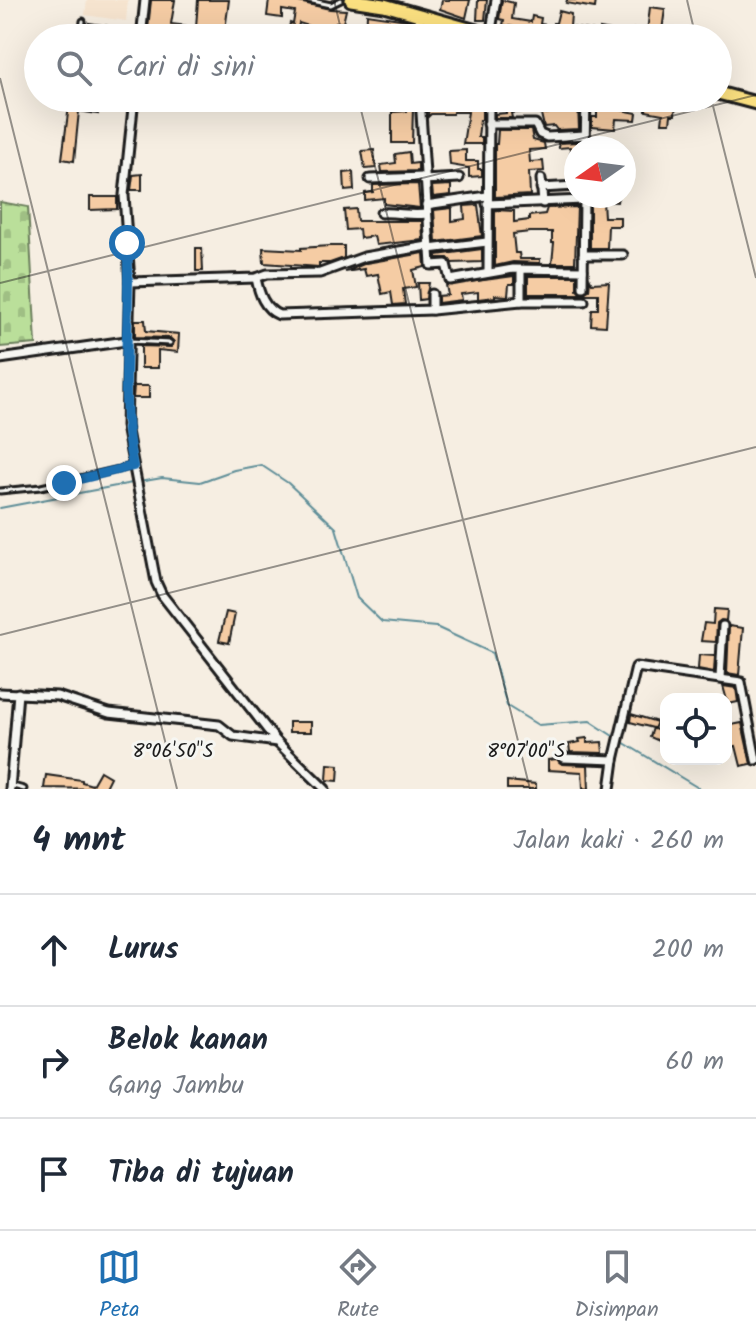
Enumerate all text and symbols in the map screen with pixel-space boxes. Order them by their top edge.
search box [24,24,732,112]
text: Cari di sini [116,44,254,92]
icon: search [52,46,96,90]
north arrow [564,136,636,208]
route start [109,225,145,261]
route end [46,465,82,501]
map controls [660,693,732,765]
button: locate [660,693,732,765]
text: 8°06'50"S [133,736,214,768]
text: 8°07'00"S [487,736,565,768]
text: 4 mnt [32,814,126,868]
text: Jalan kaki · 260 m [513,820,724,862]
text: Lurus [108,926,178,974]
icon: ahead [32,928,76,972]
text: 200 m [652,929,724,971]
text: Belok kanan [108,1017,268,1065]
icon: right [32,1040,76,1084]
text: 60 m [665,1041,724,1083]
text: Gang Jambu [108,1065,244,1107]
text: Tiba di tujuan [108,1150,294,1198]
icon: arrive [32,1152,76,1196]
tab: Peta [97,1245,141,1328]
tab: Rute [336,1245,380,1328]
tab: Disimpan [575,1245,659,1328]

